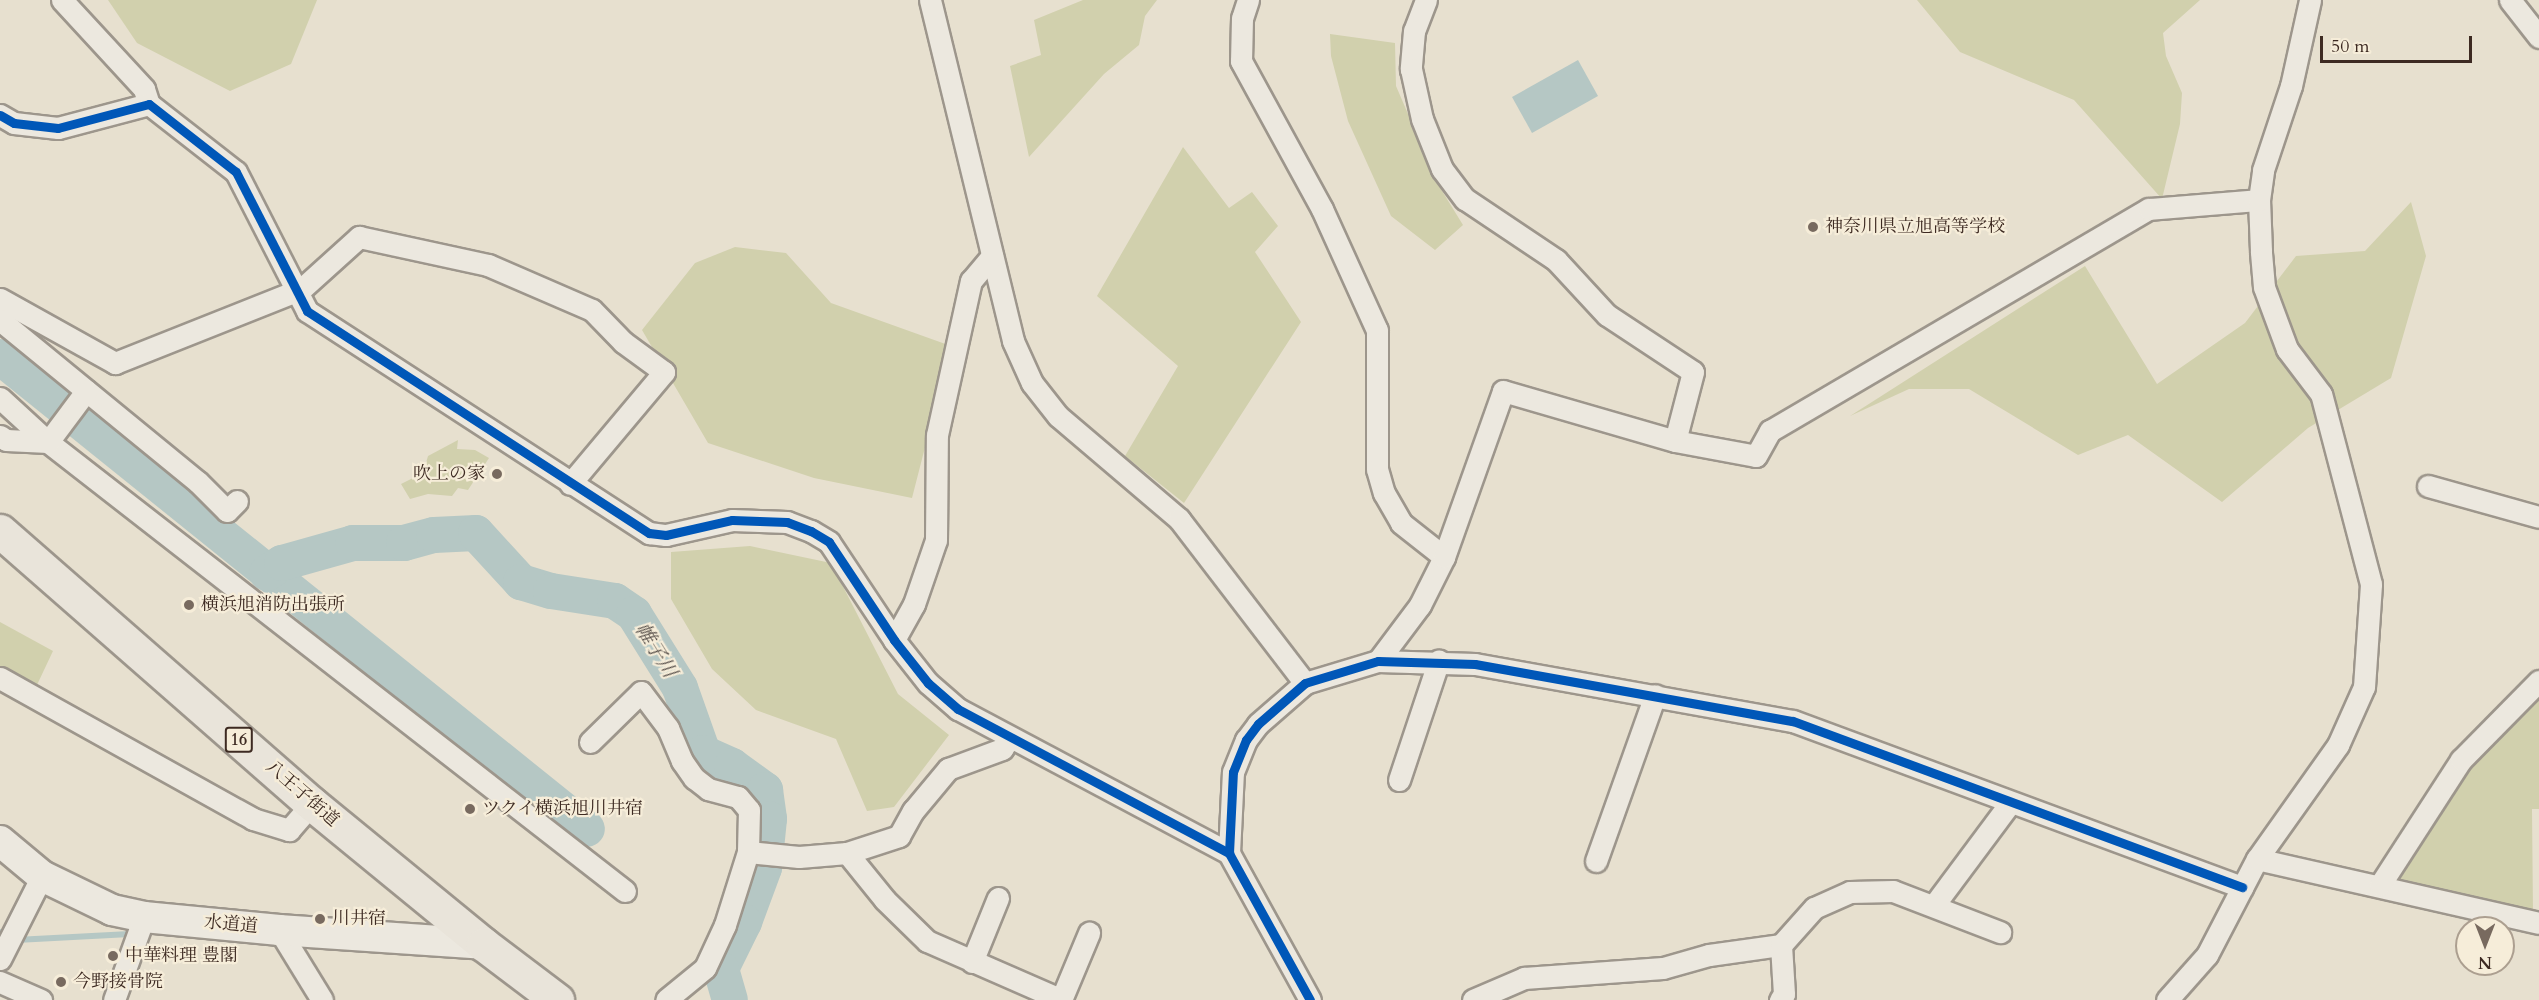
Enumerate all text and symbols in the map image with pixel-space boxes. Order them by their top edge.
scale bar [2323,24,2474,62]
text: 50 m [2331,34,2370,59]
place label: 神奈川県立旭高等学校 [1825,216,2005,238]
marker: 神奈川県立旭高等学校 [1806,220,1820,234]
place label: 吹上の家 [413,463,485,485]
marker: 吹上の家 [490,467,504,481]
place label: 横浜旭消防出張所 [201,594,345,616]
marker: 横浜旭消防出張所 [182,598,196,612]
water label: 帷子川 [630,618,682,682]
road number: 16 [224,727,254,753]
street label: 八王子街道 [261,756,343,832]
place label: ツクイ横浜旭川井宿 [482,798,644,820]
marker: ツクイ横浜旭川井宿 [463,802,477,816]
place label: 川井宿 [332,908,386,930]
street label: 水道道 [203,912,259,938]
marker: 川井宿 [313,912,327,926]
north arrow [2455,916,2515,976]
place label: 中華料理 豊閣 [125,945,238,967]
marker: 中華料理 豊閣 [106,949,120,963]
text: N [2478,951,2492,973]
place label: 今野接骨院 [73,971,163,993]
marker: 今野接骨院 [54,975,68,989]

